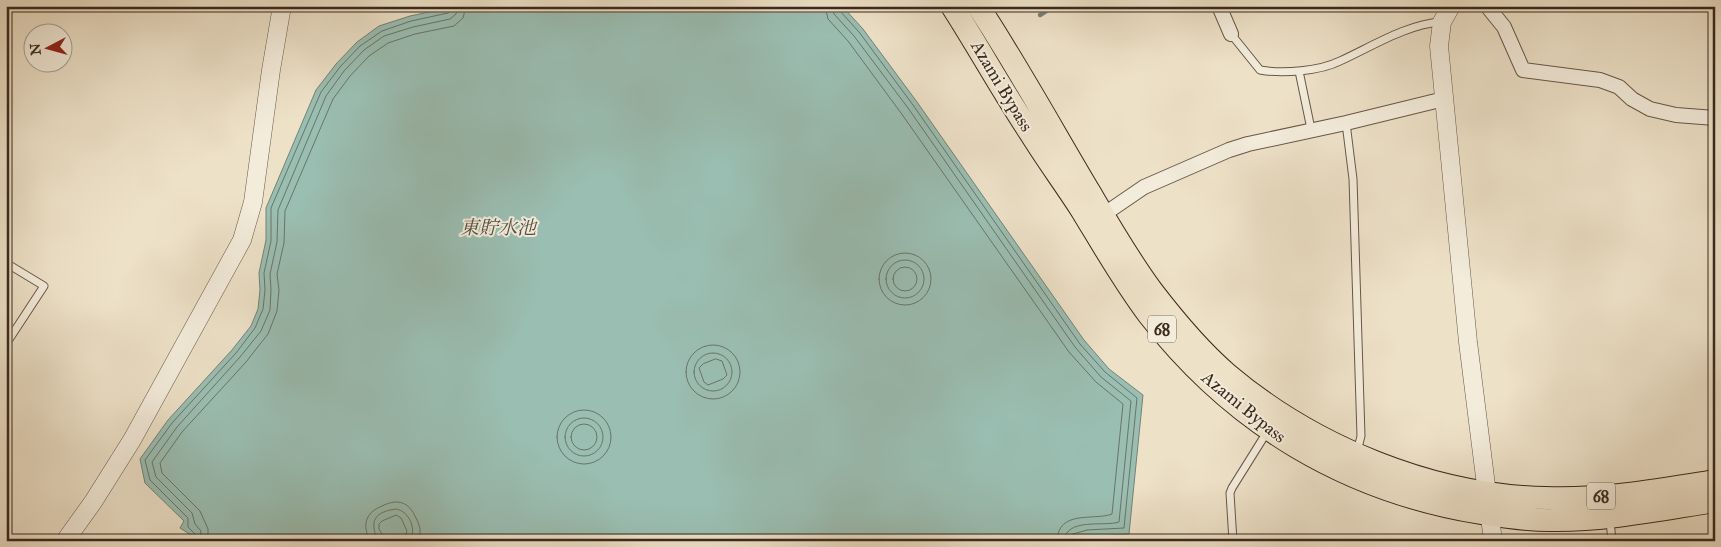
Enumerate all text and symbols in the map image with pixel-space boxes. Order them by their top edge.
north arrow [22,22,72,72]
street label: Azami Bypass [966,36,1038,135]
text: N [26,42,45,56]
water label: 東貯水池 [460,216,538,239]
road number: 68 [1148,316,1176,342]
street label: Azami Bypass [1197,366,1291,448]
road number: 68 [1587,482,1615,510]

